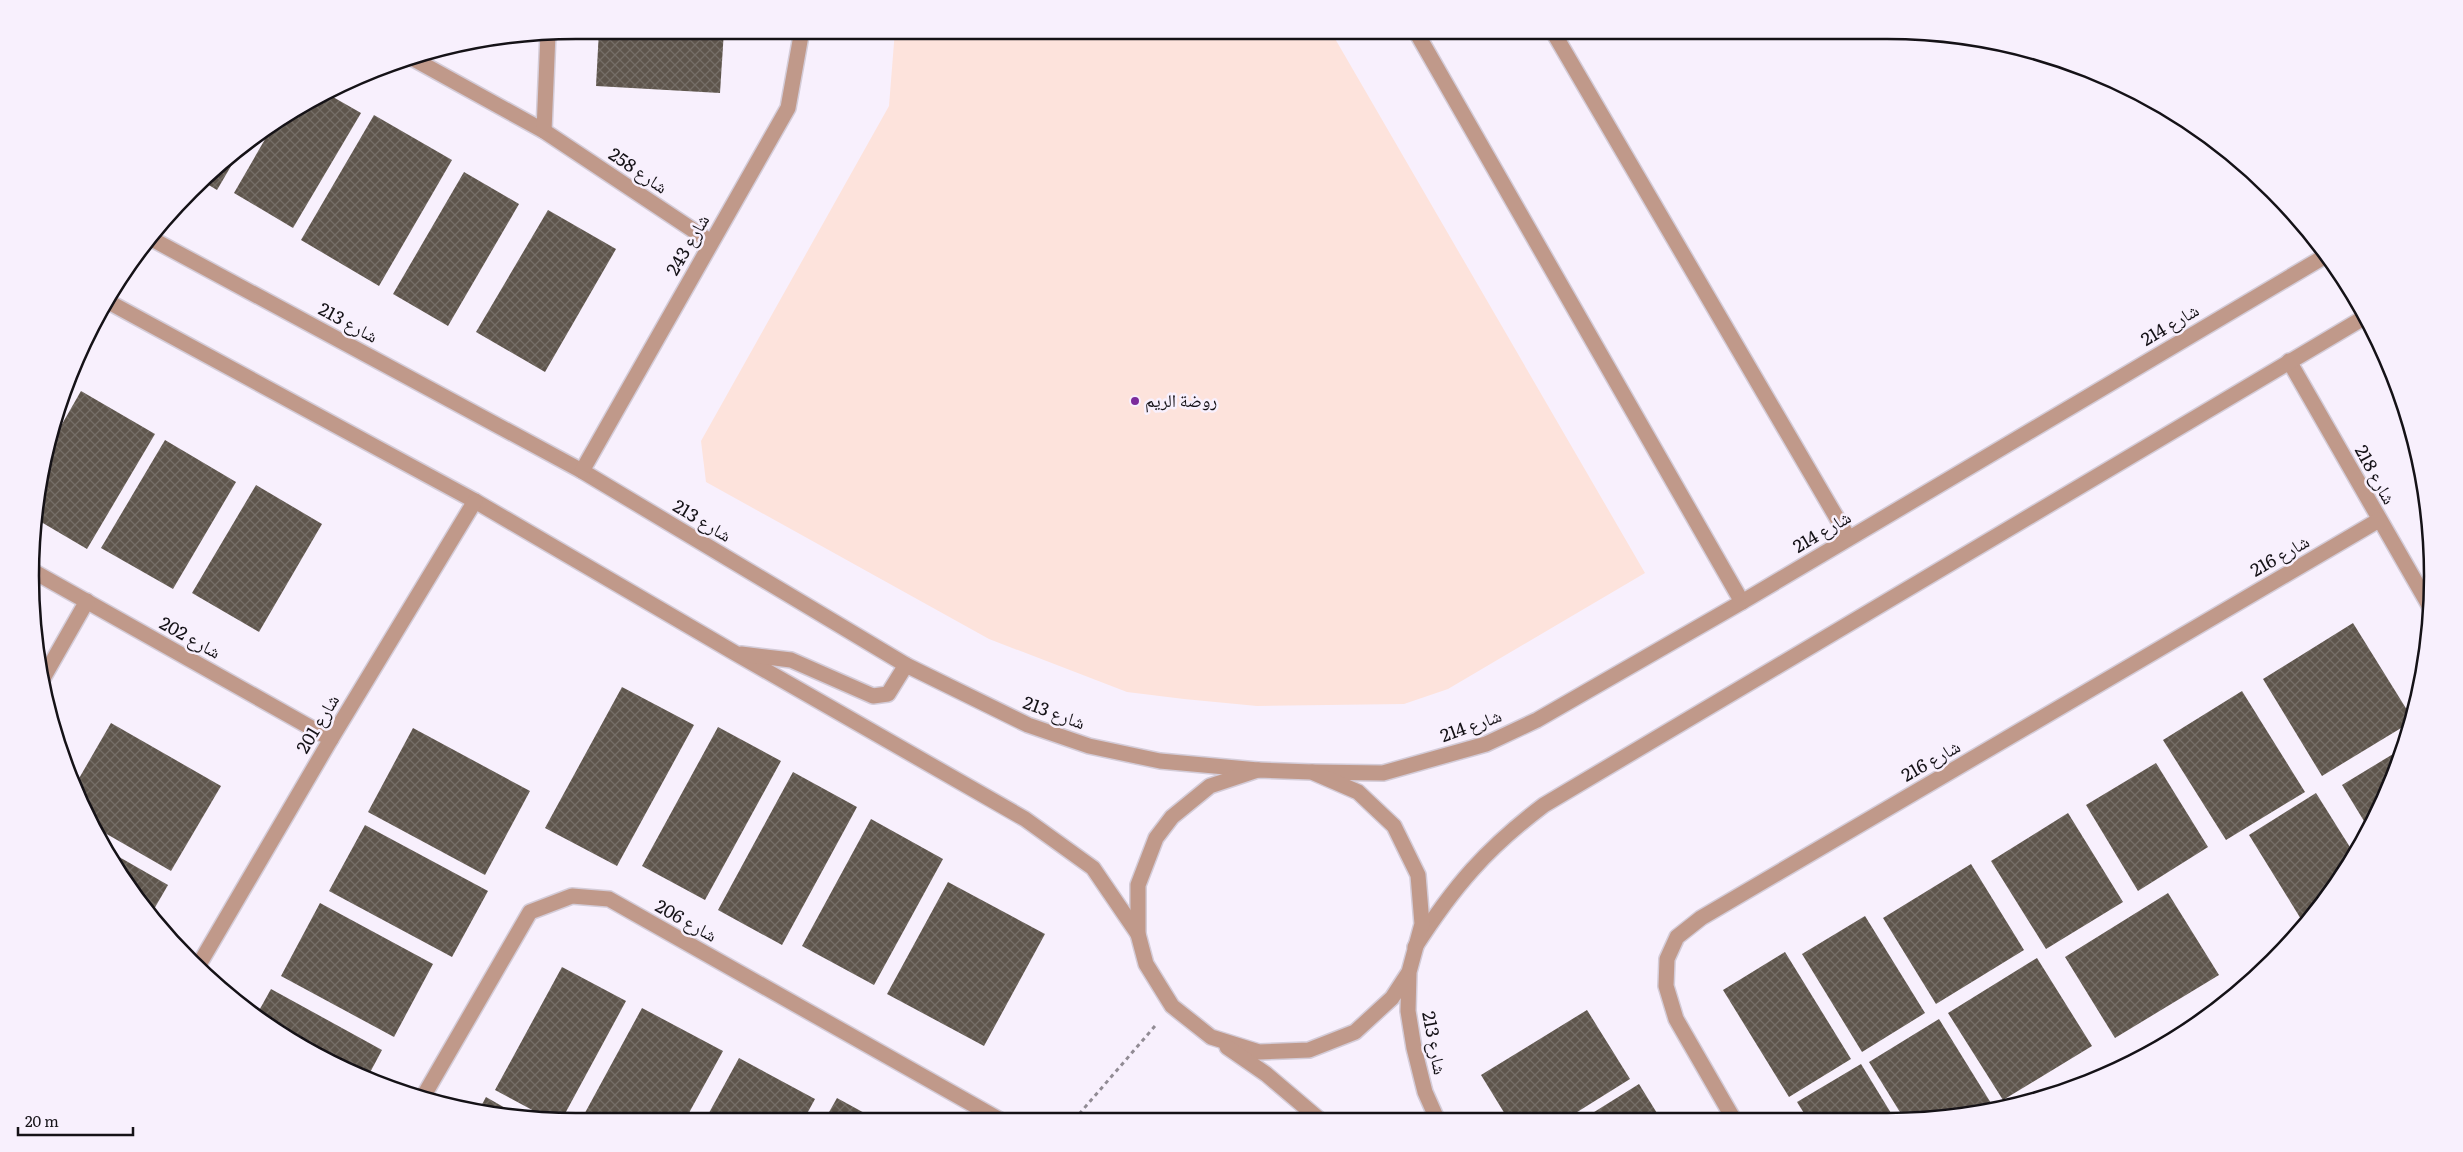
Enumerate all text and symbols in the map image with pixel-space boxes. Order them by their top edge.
street label: شارع 258 [604,140,674,199]
street label: شارع 243 [658,209,715,280]
street label: شارع 213 [314,295,383,349]
street label: شارع 214 [2135,296,2203,352]
place label: روضة الريم [1145,386,1217,413]
marker: روضة الريم [1129,395,1141,407]
street label: شارع 218 [2349,440,2404,509]
street label: شارع 213 [668,492,737,548]
street label: شارع 214 [1787,503,1855,559]
street label: شارع 216 [2245,527,2314,582]
street label: شارع 202 [155,609,226,665]
street label: شارع 213 [1020,688,1089,735]
street label: شارع 201 [288,689,345,758]
street label: شارع 214 [1436,701,1505,748]
street label: شارع 216 [1896,732,1965,787]
street label: شارع 206 [651,892,723,948]
street label: شارع 213 [1416,1009,1455,1077]
scale bar [18,1104,132,1136]
text: 20 m [25,1109,59,1132]

